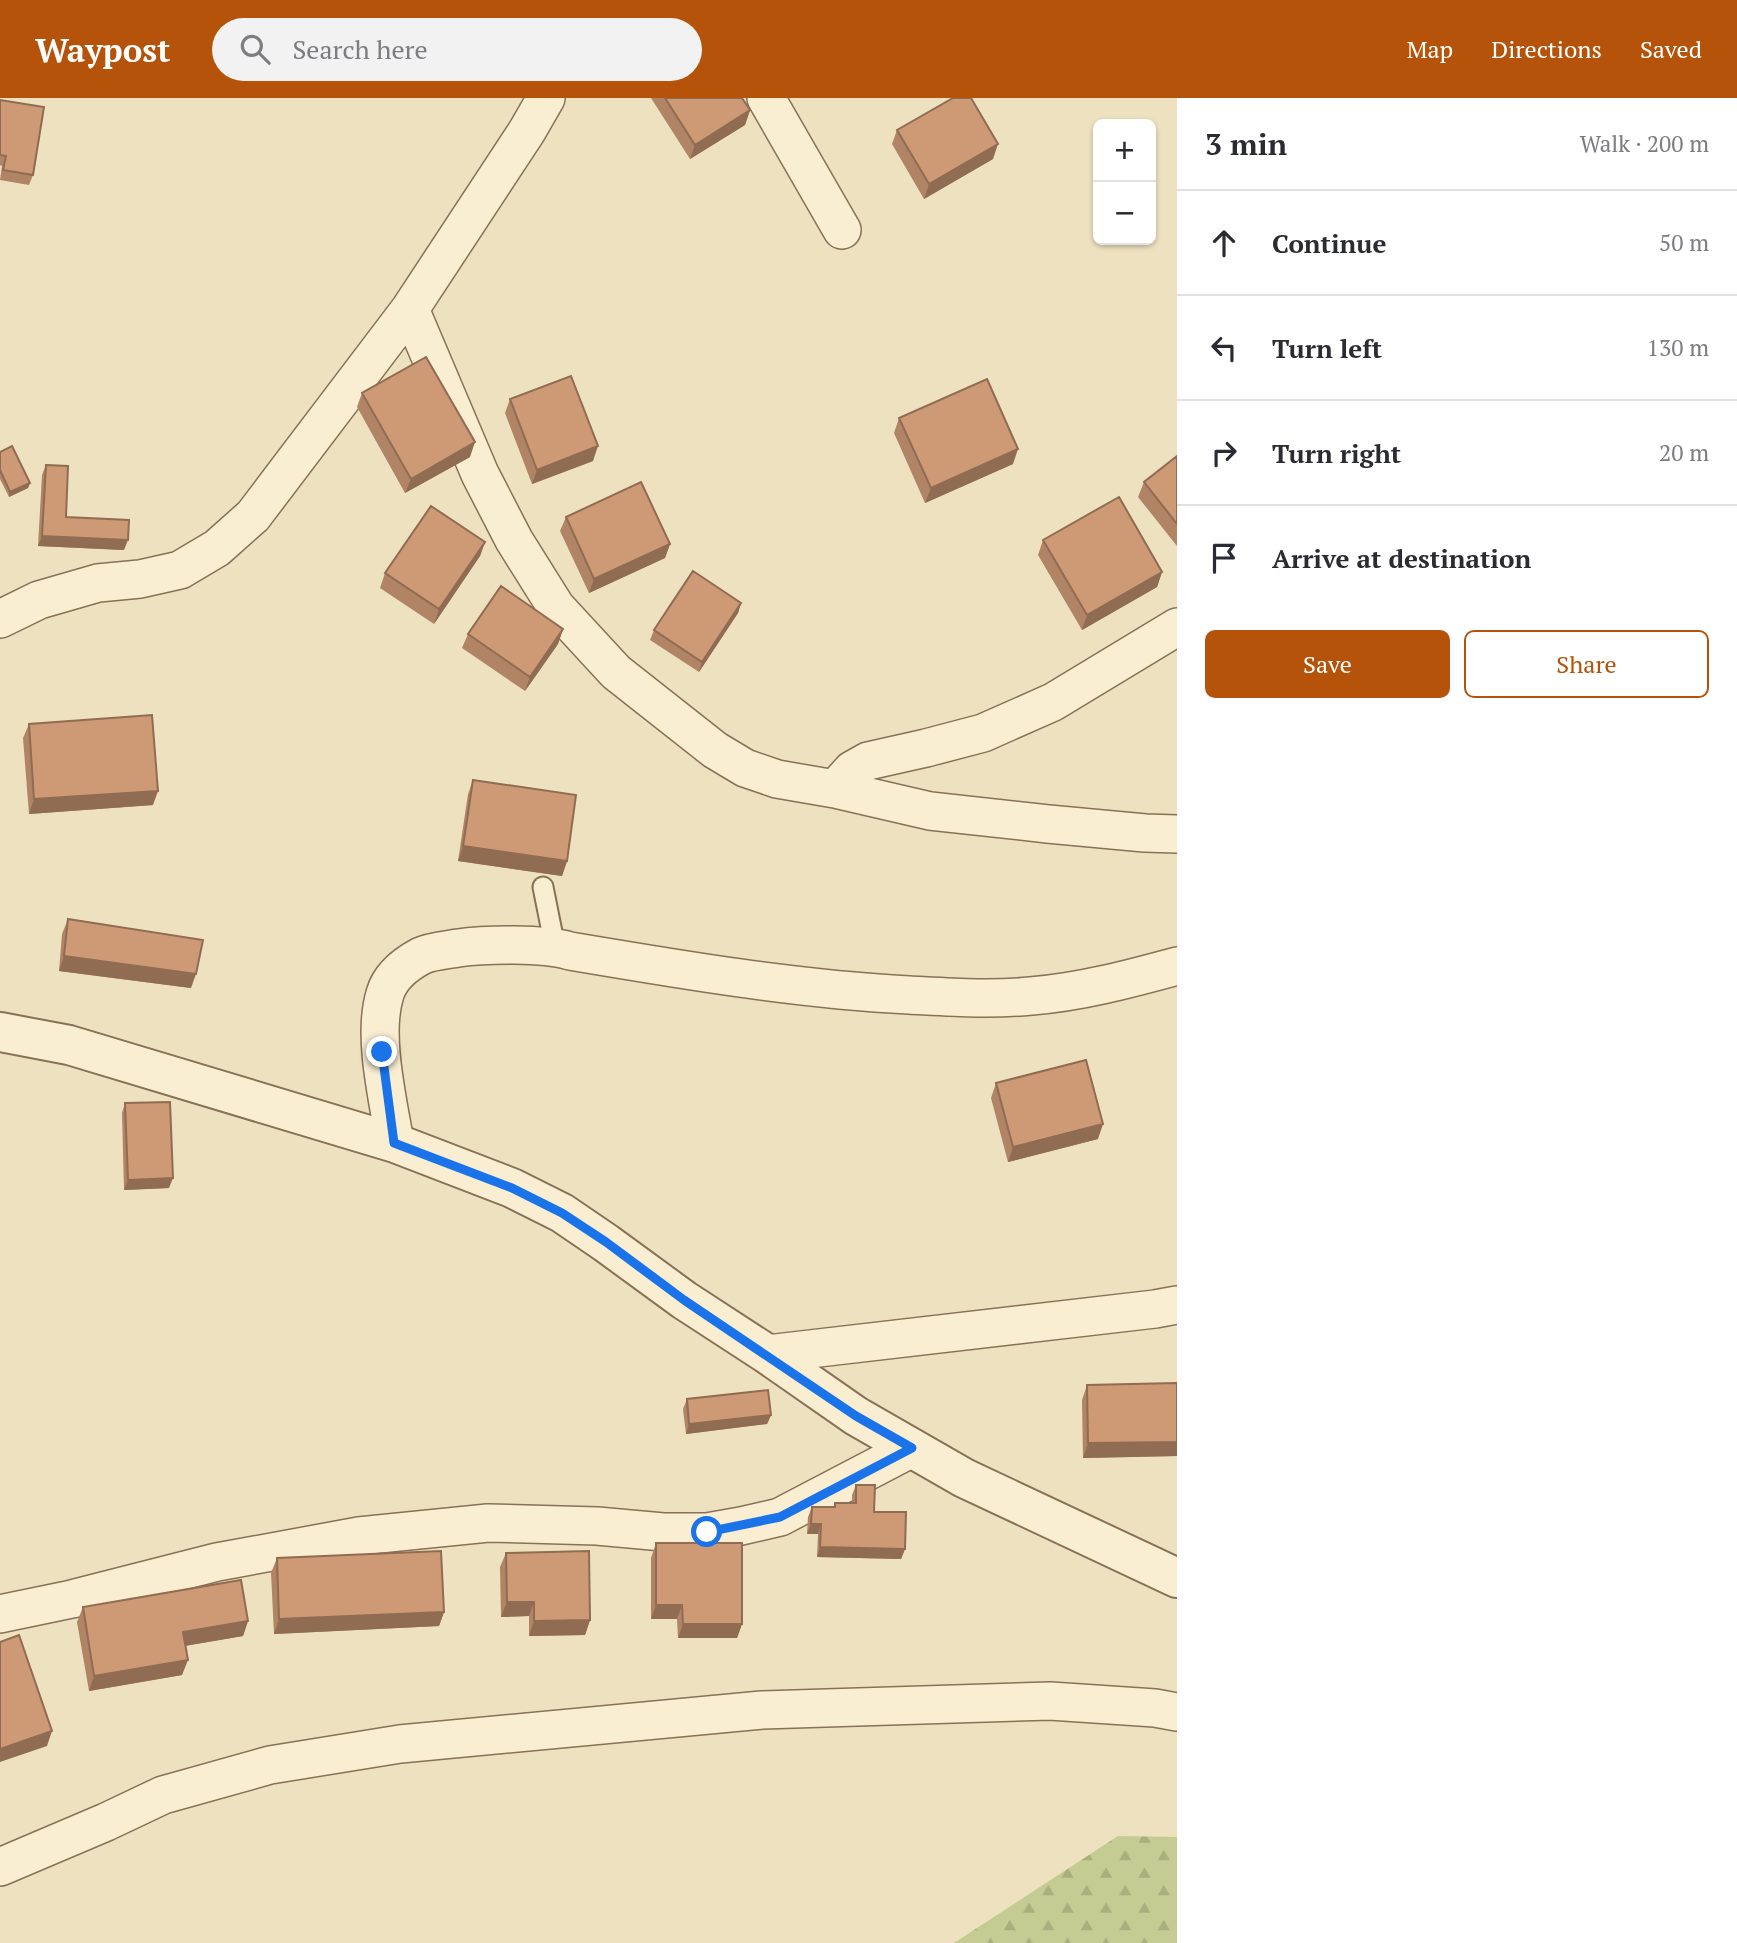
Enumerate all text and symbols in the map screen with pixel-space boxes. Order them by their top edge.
search box [212,18,702,81]
text: Waypost [35,28,170,71]
icon: search [236,30,274,68]
text: Search here [292,32,428,66]
text: Map [1407,33,1453,65]
text: Directions [1491,33,1602,65]
text: Saved [1640,33,1702,65]
map controls [1093,119,1156,245]
button: + [1093,119,1156,182]
text: 3 min [1205,124,1287,164]
text: Walk · 200 m [1580,128,1709,159]
button: − [1093,182,1156,245]
icon: ahead [1205,224,1243,262]
text: Continue [1272,226,1386,260]
text: 50 m [1659,227,1709,258]
icon: left [1205,329,1243,367]
text: Turn left [1272,331,1382,365]
text: 130 m [1647,332,1709,363]
icon: right [1205,434,1243,472]
text: Turn right [1272,436,1401,470]
text: 20 m [1659,437,1709,468]
icon: arrive [1205,539,1243,577]
text: Arrive at destination [1272,541,1531,575]
button: Save [1205,630,1450,698]
button: Share [1464,630,1709,698]
route end [366,1036,397,1067]
route start [691,1516,722,1547]

